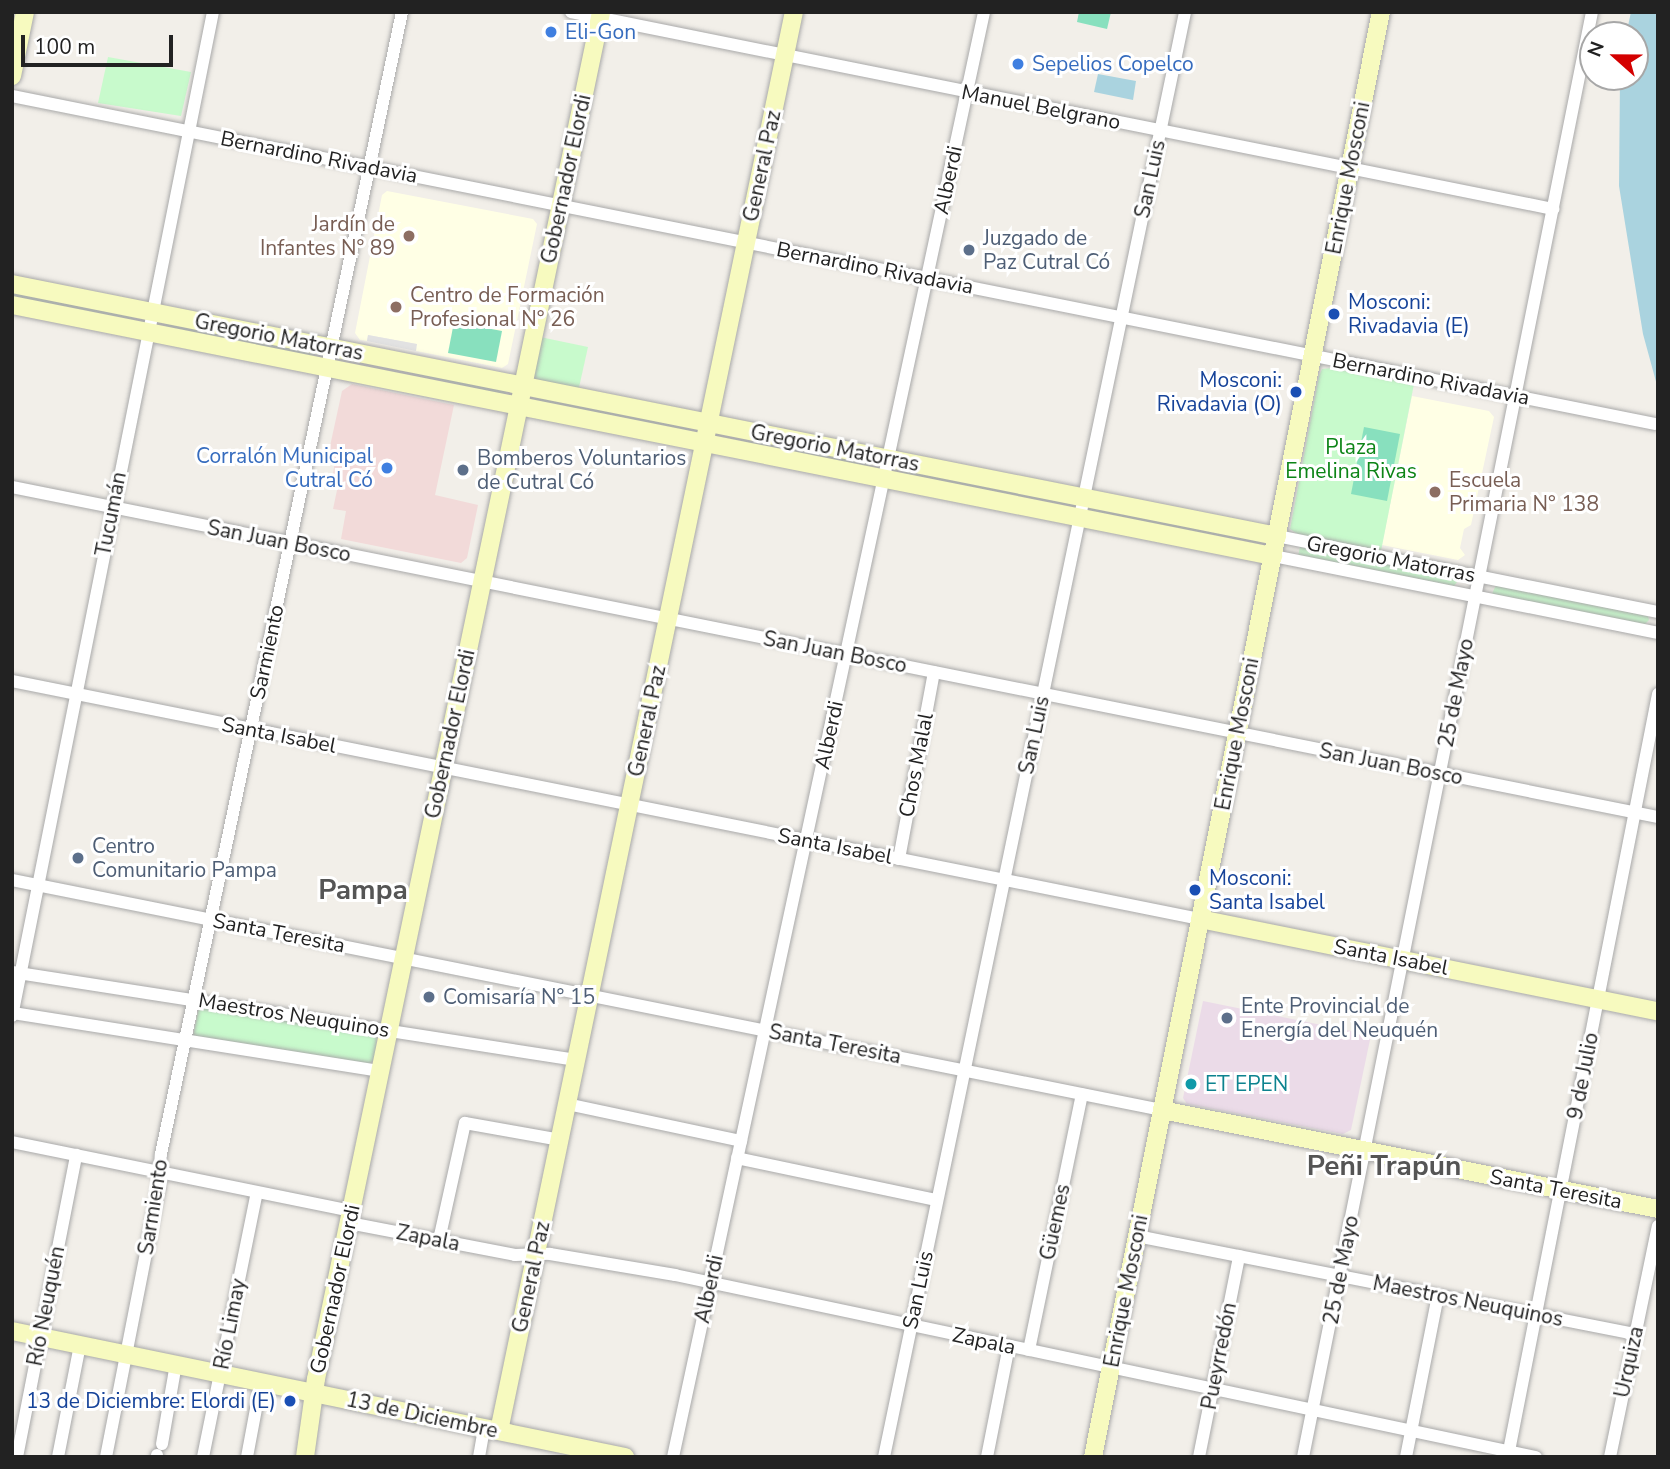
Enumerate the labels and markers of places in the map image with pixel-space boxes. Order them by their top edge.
place label: Eli-Gon [565,19,636,45]
marker: Eli-Gon [543,24,559,40]
place label: Sepelios Copelco [1032,51,1194,77]
marker: Sepelios Copelco [1010,56,1026,72]
place label: Jardín de Infantes N° 89 [260,211,395,261]
place label: Juzgado de Paz Cutral Có [983,225,1110,275]
marker: Jardín de Infantes N° 89 [401,228,417,244]
marker: Juzgado de Paz Cutral Có [961,242,977,258]
place label: Centro de Formación Profesional N° 26 [410,282,605,332]
place label: Mosconi: Rivadavia (E) [1348,289,1470,339]
marker: Centro de Formación Profesional N° 26 [388,299,404,315]
marker: Mosconi: Rivadavia (E) [1326,306,1342,322]
place label: Mosconi: Rivadavia (O) [1157,367,1282,417]
marker: Mosconi: Rivadavia (O) [1288,384,1304,400]
place label: Corralón Municipal Cutral Có [196,443,373,493]
place label: Bomberos Voluntarios de Cutral Có [477,445,686,495]
marker: Corralón Municipal Cutral Có [379,460,395,476]
marker: Bomberos Voluntarios de Cutral Có [455,462,471,478]
place label: Escuela Primaria N° 138 [1449,467,1599,517]
marker: Escuela Primaria N° 138 [1427,484,1443,500]
place label: Centro Comunitario Pampa [92,833,277,883]
marker: Centro Comunitario Pampa [70,850,86,866]
place label: Mosconi: Santa Isabel [1209,865,1325,915]
marker: Mosconi: Santa Isabel [1187,882,1203,898]
place label: Comisaría N° 15 [443,984,595,1010]
marker: Comisaría N° 15 [421,989,437,1005]
place label: Ente Provincial de Energía del Neuquén [1241,993,1438,1043]
marker: Ente Provincial de Energía del Neuquén [1219,1010,1235,1026]
place label: ET EPEN [1205,1071,1288,1097]
marker: ET EPEN [1183,1076,1199,1092]
place label: 13 de Diciembre: Elordi (E) [26,1388,276,1414]
marker: 13 de Diciembre: Elordi (E) [282,1393,298,1409]

